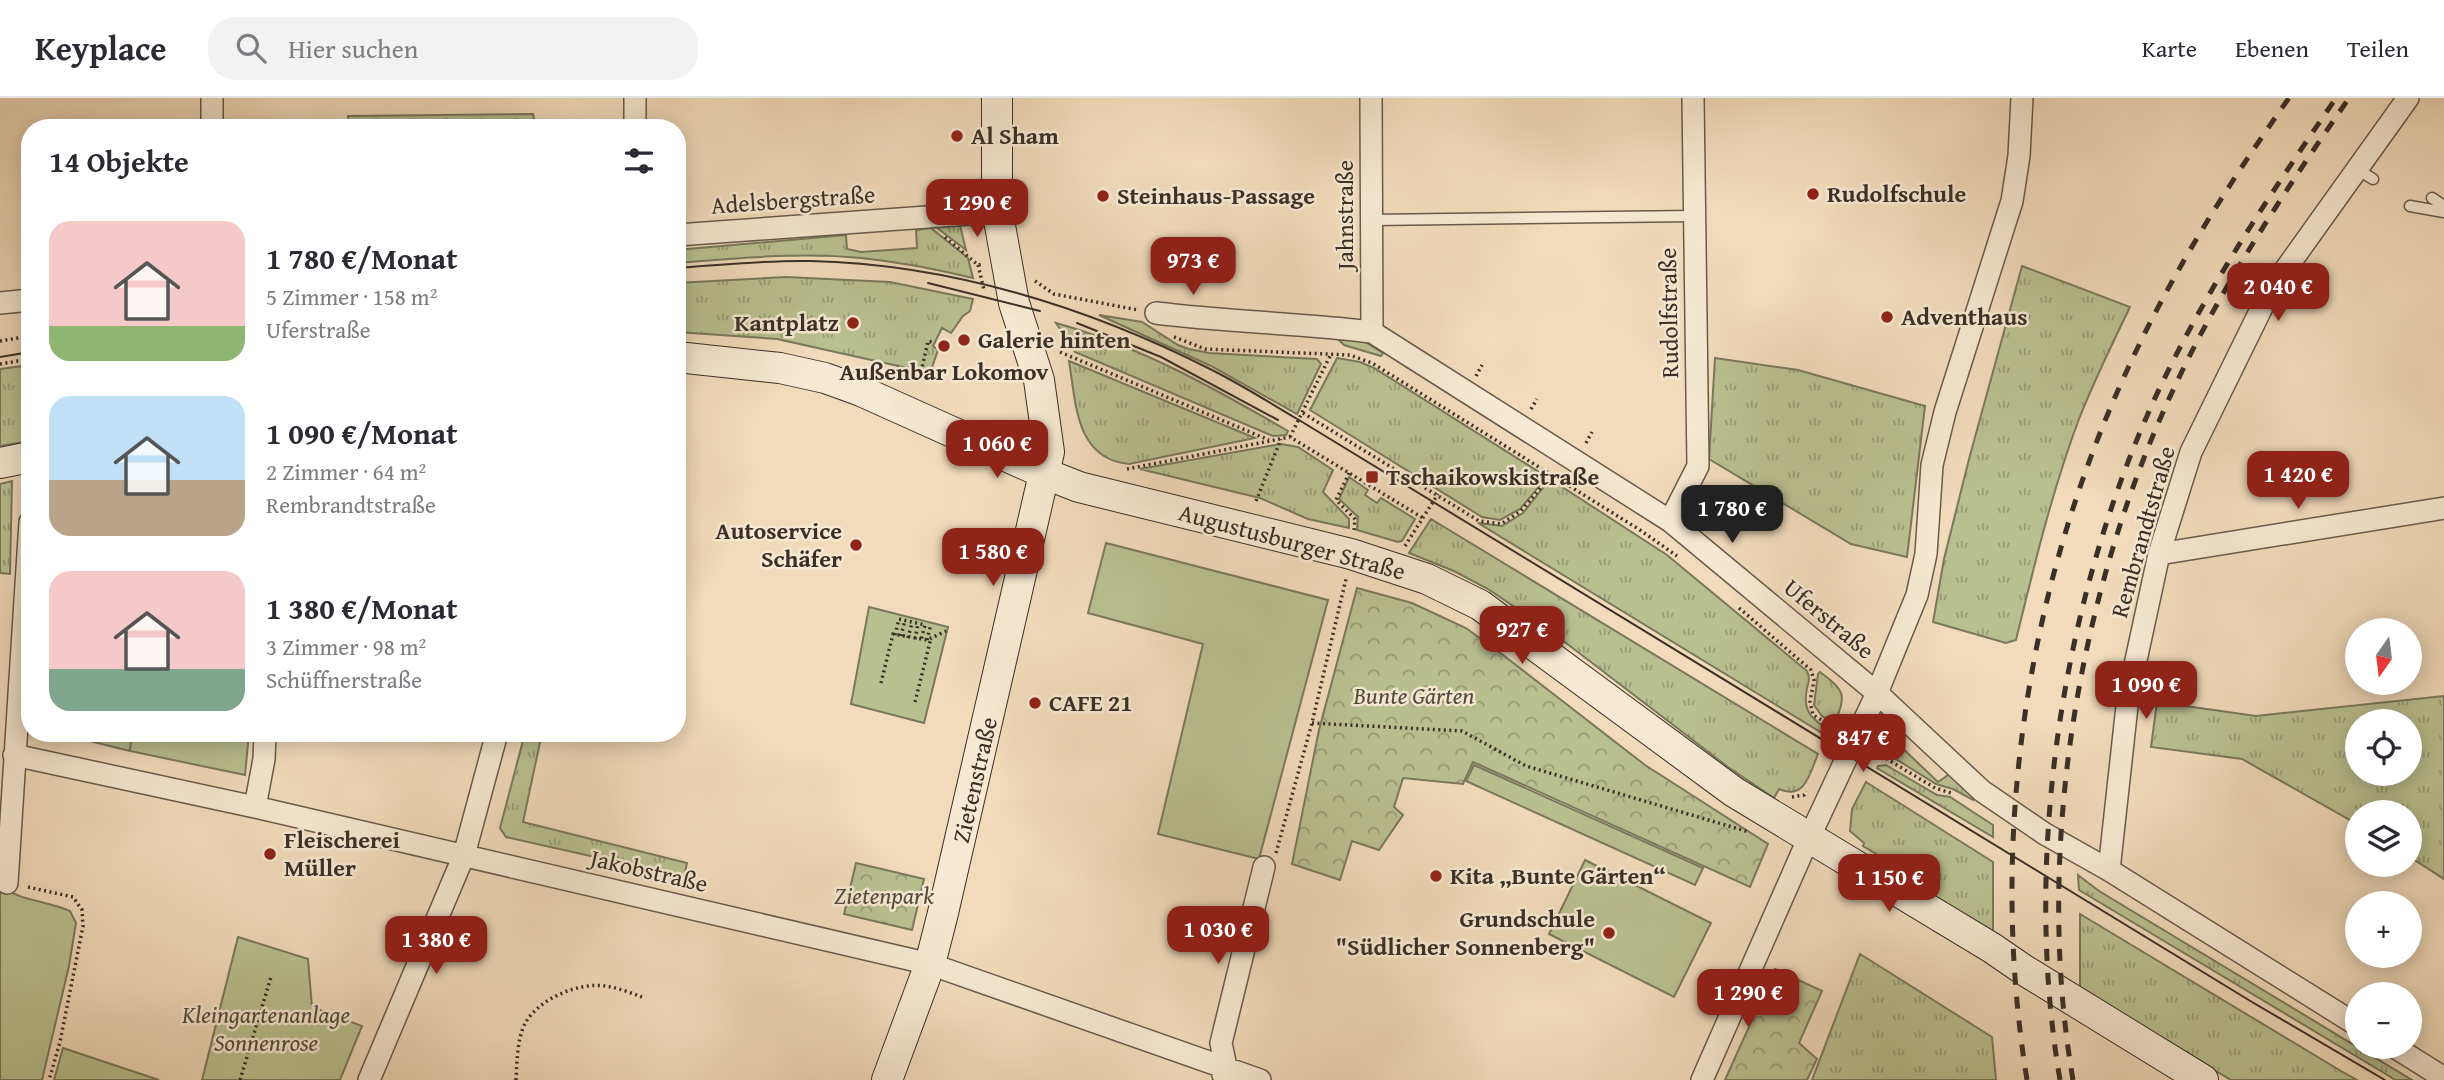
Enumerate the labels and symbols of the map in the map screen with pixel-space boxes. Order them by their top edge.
place label: Al Sham [971,118,1059,153]
marker: Al Sham [949,128,965,144]
street label: Jahnstraße [1327,160,1362,273]
street label: Adelsbergstraße [710,176,876,223]
place label: Rudolfschule [1827,176,1966,211]
place label: Steinhaus-Passage [1117,178,1315,213]
pin: 1 290 € [912,180,1042,239]
marker: Rudolfschule [1805,186,1821,202]
marker: Steinhaus-Passage [1095,188,1111,204]
pin: 973 € [1144,238,1242,297]
street label: Rudolfstraße [1650,247,1687,379]
pin: 2 040 € [2213,264,2343,323]
place label: Adventhaus [1901,299,2027,334]
place label: Kantplatz [734,305,839,340]
marker: Adventhaus [1879,309,1895,325]
marker: Kantplatz [845,315,861,331]
place label: Galerie hinten [978,322,1131,357]
marker: Galerie hinten [956,332,972,348]
marker: Außenbar Lokomov [936,338,952,354]
place label: Außenbar Lokomov [840,354,1049,389]
pin: 1 060 € [932,420,1062,480]
street label: Rembrandtstraße [2101,442,2184,622]
pin: 1 420 € [2233,452,2363,511]
place label: Tschaikowskistraße [1386,459,1599,494]
marker: Tschaikowskistraße [1364,469,1380,485]
pin: 1 780 € [1667,486,1797,545]
street label: Augustusburger Straße [1175,494,1409,589]
place label: Autoservice Schäfer [715,513,842,576]
pin: 1 580 € [928,528,1058,588]
marker: Autoservice Schäfer [848,537,864,553]
street label: Uferstraße [1776,570,1882,667]
pin: 927 € [1473,606,1571,666]
north arrow [2345,618,2422,695]
pin: 1 090 € [2081,662,2211,721]
park label: Bunte Gärten [1353,678,1474,713]
place label: CAFE 21 [1049,685,1133,720]
marker: CAFE 21 [1027,695,1043,711]
street label: Zietenstraße [943,713,1006,846]
pin: 847 € [1814,714,1912,774]
place label: Fleischerei Müller [284,822,400,885]
street label: Jakobstraße [584,839,711,901]
marker: Fleischerei Müller [262,846,278,862]
pin: 1 150 € [1824,854,1954,914]
place label: Kita „Bunte Gärten“ [1450,858,1666,893]
marker: Kita „Bunte Gärten“ [1428,868,1444,884]
park label: Zietenpark [834,878,934,913]
place label: Grundschule "Südlicher Sonnenberg" [1336,901,1595,964]
pin: 1 030 € [1153,906,1283,966]
pin: 1 380 € [371,916,501,976]
marker: Grundschule "Südlicher Sonnenberg" [1601,925,1617,941]
pin: 1 290 € [1683,970,1813,1029]
park label: Kleingartenanlage Sonnenrose [181,997,350,1060]

